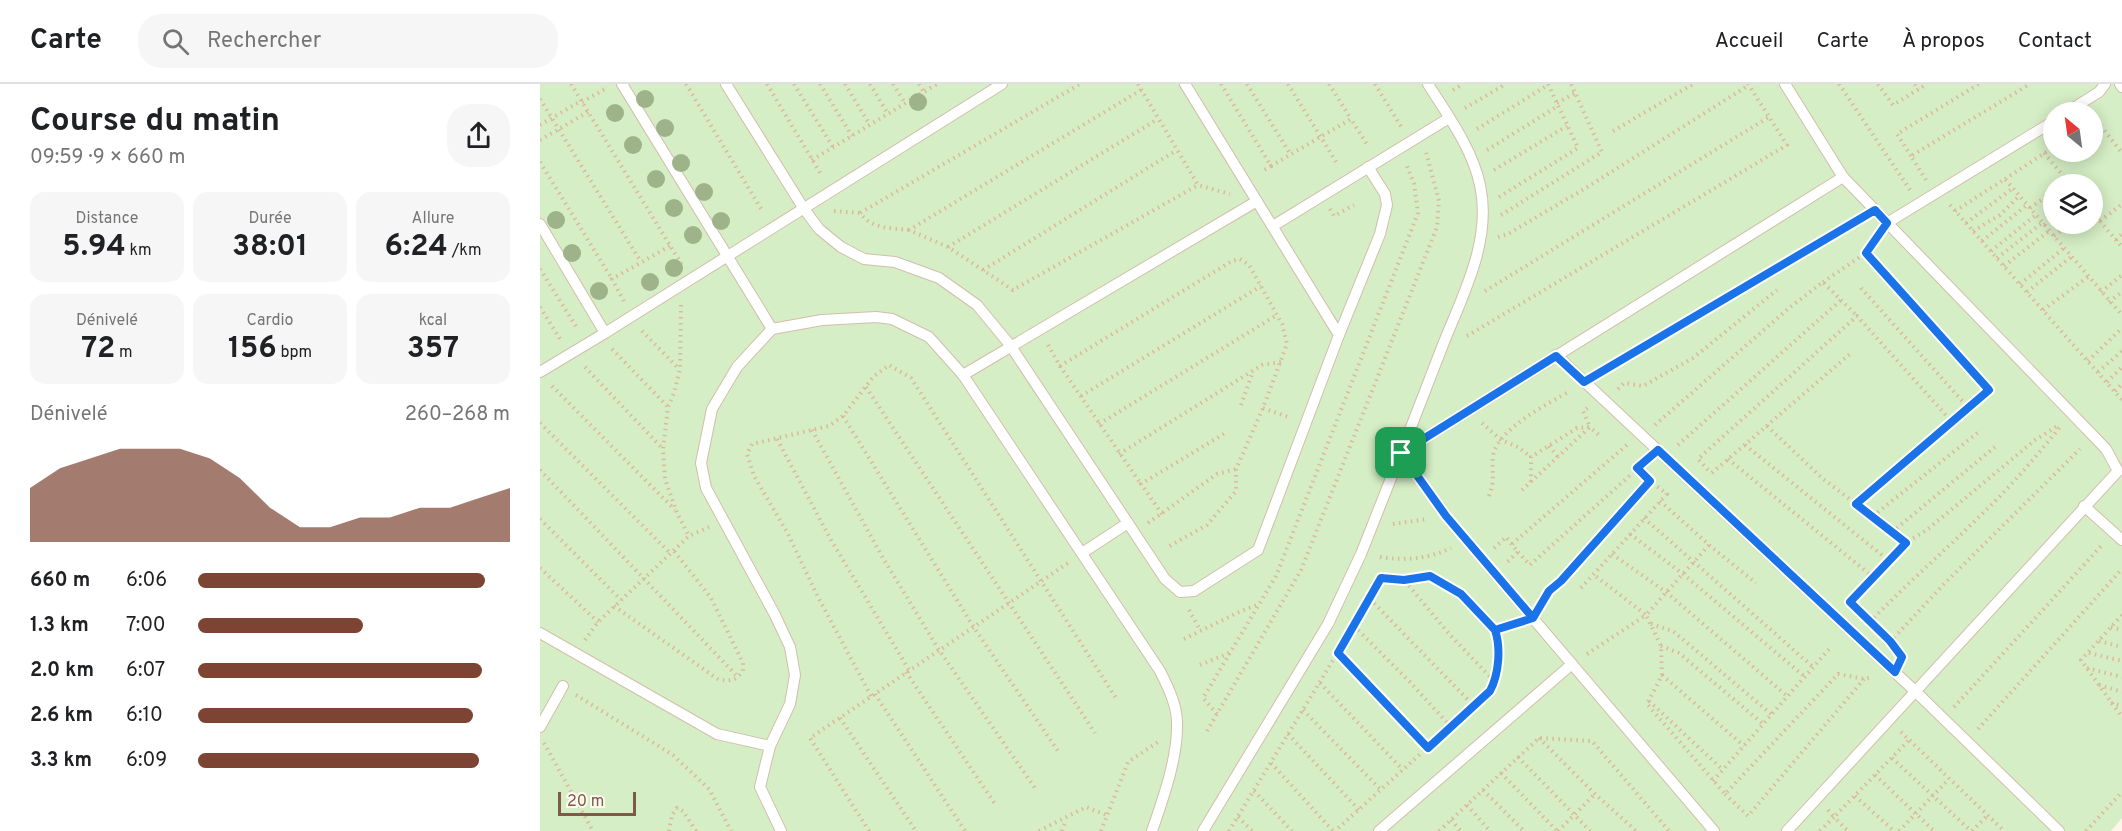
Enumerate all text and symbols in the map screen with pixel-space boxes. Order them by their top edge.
search box [138,14,558,68]
text: Carte [30,23,102,59]
icon: search [159,25,192,58]
text: Rechercher [207,28,321,55]
text: Accueil [1715,28,1784,55]
text: Carte [1817,28,1869,55]
text: À propos [1902,28,1985,55]
text: Contact [2018,28,2092,55]
text: Course du matin [30,101,280,143]
north arrow [2043,102,2103,162]
map controls [2043,102,2103,234]
button: share [447,104,510,167]
text: 09:59 · 9 × 660 m [30,145,185,171]
button: layers [2043,174,2103,234]
text: Distance [76,209,138,229]
text: Durée [248,209,292,229]
text: Allure [412,209,454,229]
text: 5.94 [62,229,126,266]
text: 38:01 [232,229,308,266]
text: 6:24 [385,229,448,266]
text: km [126,241,152,261]
text: /km [448,241,481,261]
text: Dénivelé [76,311,138,331]
text: Cardio [247,311,293,331]
text: kcal [419,311,447,331]
text: 72 [81,331,115,368]
text: 156 [228,331,277,368]
text: 357 [407,331,459,368]
text: m [115,343,133,363]
text: bpm [277,343,312,363]
text: Dénivelé [30,402,107,428]
text: 260–268 m [405,402,510,428]
pin [1375,427,1426,478]
icon: arrive [1384,436,1417,469]
text: 660 m [30,568,90,594]
text: 6:06 [126,568,167,594]
text: 1.3 km [30,613,89,639]
text: 7:00 [126,613,166,639]
text: 2.0 km [30,658,94,684]
text: 6:07 [126,658,165,684]
text: 2.6 km [30,703,93,729]
text: 6:10 [126,703,163,729]
text: 3.3 km [30,748,92,774]
text: 6:09 [126,748,167,774]
scale bar [558,789,636,816]
text: 20 m [567,792,604,812]

